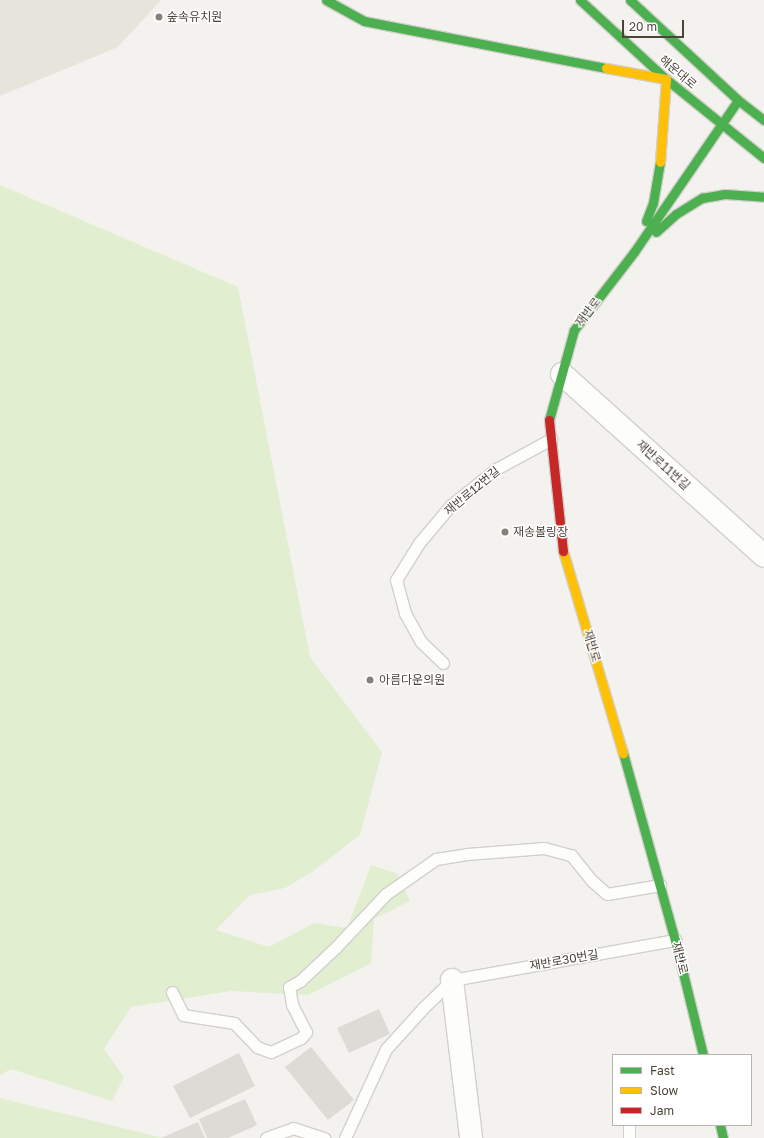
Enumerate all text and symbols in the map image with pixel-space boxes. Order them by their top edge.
place label: 숲속유치원 [167,10,222,24]
marker: 숲속유치원 [154,12,164,22]
scale bar [624,12,686,38]
text: 20 m [629,19,657,34]
street label: 해운대로 [656,52,700,92]
street label: 재반로 [572,294,604,330]
street label: 재반로11번길 [633,437,693,493]
street label: 재반로12번길 [441,464,503,518]
place label: 재송볼링장 [513,525,568,539]
marker: 재송볼링장 [500,527,510,537]
street label: 재반로 [580,628,604,664]
place label: 아름다운의원 [379,673,445,687]
marker: 아름다운의원 [364,674,376,686]
street label: 재반로 [669,940,691,976]
street label: 재반로30번길 [528,947,600,973]
legend [612,1054,752,1126]
text: Fast [650,1063,675,1078]
text: Slow [650,1083,678,1098]
text: Jam [650,1103,674,1118]

